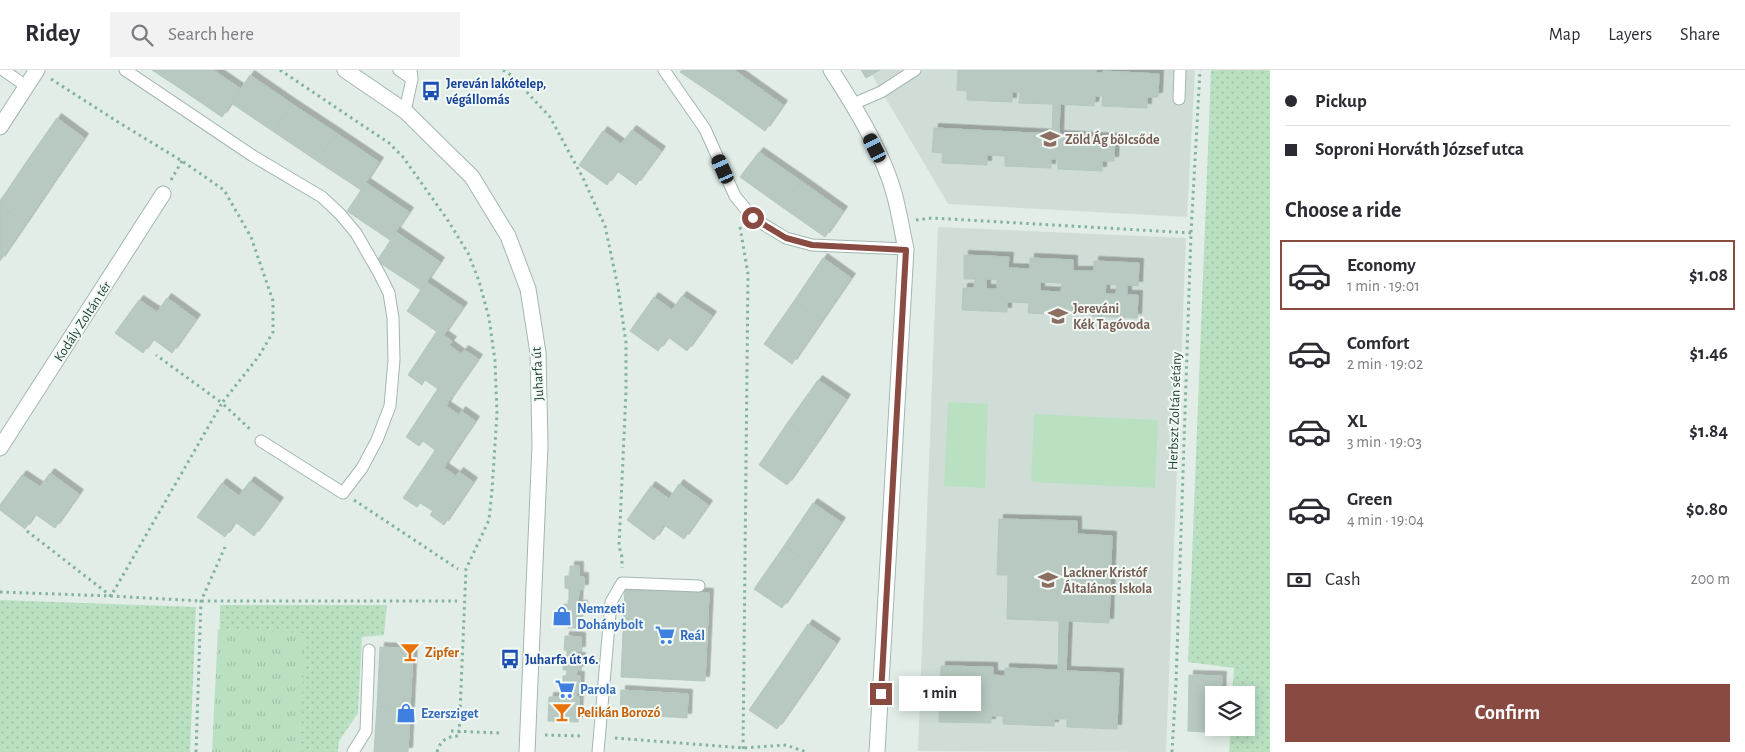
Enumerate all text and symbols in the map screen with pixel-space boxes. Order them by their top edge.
search box [110,12,460,57]
icon: search [128,21,156,49]
text: Ridey [25,22,80,46]
text: Search here [168,25,254,44]
text: Map [1549,26,1580,44]
text: Layers [1608,26,1652,44]
text: Share [1680,26,1720,44]
place label: Jereván lakótelep, végállomás [446,77,546,107]
bus stop icon: Jereván lakótelep, végállomás [420,80,442,102]
text: Pickup [1315,92,1367,111]
school or university icon: Zöld Ág bölcsőde [1039,128,1061,150]
place label: Zöld Ág bölcsőde [1065,130,1160,147]
car [861,131,888,165]
text: Soproni Horváth József utca [1315,140,1524,159]
car [710,152,735,186]
text: Choose a ride [1285,199,1401,221]
route start [742,207,764,229]
icon: car [1287,253,1332,298]
text: Economy [1347,256,1416,275]
text: $1.08 [1689,266,1728,285]
text: 1 min · 19:01 [1347,278,1420,294]
street label: Kodály Zoltán tér [52,279,114,364]
place label: Jereváni Kék Tagóvoda [1073,302,1150,332]
school or university icon: Jereváni Kék Tagóvoda [1047,305,1069,327]
icon: car [1287,331,1332,376]
text: Comfort [1347,334,1409,353]
text: $1.46 [1690,344,1728,363]
street label: Juharfa út [530,346,546,401]
street label: Herbszt Zoltán sétány [1166,352,1184,470]
text: 2 min · 19:02 [1347,356,1423,372]
icon: car [1287,409,1332,454]
text: XL [1347,412,1367,431]
text: $1.84 [1689,422,1728,441]
text: 3 min · 19:03 [1347,434,1422,450]
icon: car [1287,487,1332,532]
text: Green [1347,490,1393,509]
text: $0.80 [1686,500,1728,519]
text: 4 min · 19:04 [1347,512,1424,528]
place label: Lackner Kristóf Általános Iskola [1063,566,1152,596]
icon: cash [1285,566,1313,594]
school or university icon: Lackner Kristóf Általános Iskola [1037,569,1059,591]
text: Cash [1325,570,1361,589]
text: 200 m [1690,571,1730,587]
place label: Nemzeti Dohánybolt [577,602,644,632]
shop icon: Nemzeti Dohánybolt [551,605,573,627]
supermarket icon: Reál [654,624,676,646]
place label: Reál [680,629,705,643]
bar icon: Zipfer [399,641,421,663]
place label: Zipfer [425,646,459,660]
bus stop icon: Juharfa út 16. [499,648,521,670]
place label: Juharfa út 16. [525,653,598,667]
callout: 1 min [898,676,981,712]
supermarket icon: Parola [554,678,576,700]
place label: Parola [580,683,617,697]
route end [870,683,892,705]
button: Confirm [1285,684,1730,742]
text: 1 min [923,685,957,701]
map controls [1205,686,1255,736]
button: layers [1205,686,1255,736]
bar icon: Pelikán Borozó [551,701,573,723]
shop icon: Ezersziget [395,702,417,724]
place label: Pelikán Borozó [577,706,660,720]
place label: Ezersziget [421,707,479,721]

